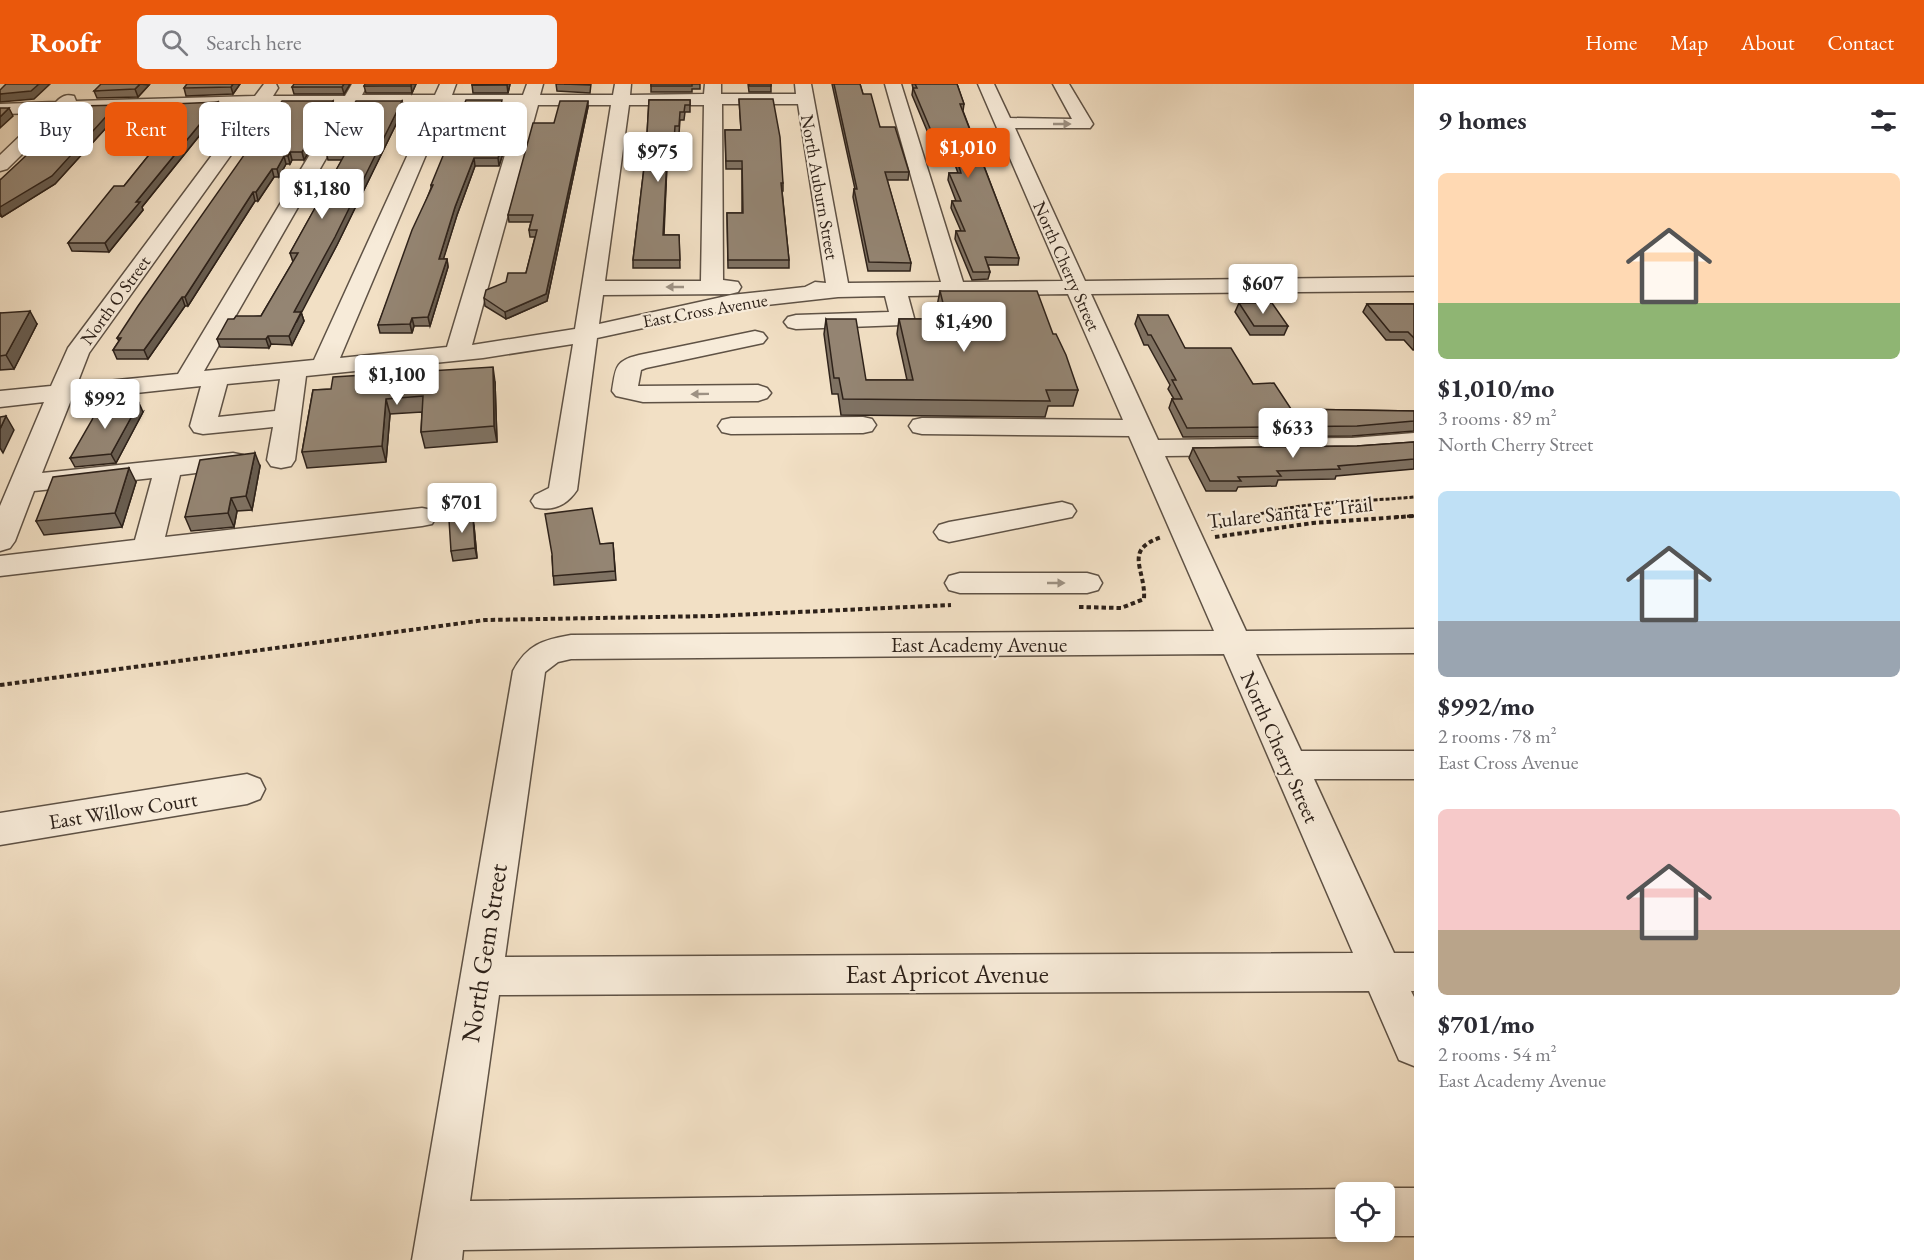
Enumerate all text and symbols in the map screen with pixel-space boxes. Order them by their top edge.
search box [137,15,557,69]
text: Roofr [30,24,101,60]
icon: search [158,26,191,59]
text: Search here [206,28,302,57]
text: Home [1585,29,1637,56]
text: Map [1670,29,1708,56]
text: About [1741,29,1794,56]
text: Contact [1827,29,1894,56]
chip: Buy [18,102,93,156]
chip: Rent [105,102,187,156]
chip: Filters [199,102,291,156]
chip: New [303,102,384,156]
chip: Apartment [396,102,527,156]
text: 9 homes [1438,103,1527,137]
icon: filters [1867,104,1900,137]
street label: North Auburn Street [796,113,844,262]
one-way arrow [1053,119,1072,129]
pin: $1,010 [919,128,1017,179]
pin: $975 [622,132,694,183]
text: $1,010 [940,134,996,160]
text: $975 [638,138,678,164]
pin: $1,180 [273,169,371,220]
text: $1,180 [294,175,350,201]
street label: North Cherry Street [1028,197,1106,335]
icon: home [1615,212,1723,320]
street label: North O Street [75,251,155,349]
pin: $607 [1227,264,1299,315]
text: $607 [1243,270,1283,296]
one-way arrow [665,282,684,292]
street label: East Cross Avenue [641,288,769,332]
pin: $1,490 [915,302,1013,353]
text: $1,490 [936,308,992,334]
pin: $1,100 [348,355,446,406]
text: $1,100 [369,361,425,387]
text: $1,010/mo [1438,371,1554,405]
pin: $992 [69,379,141,430]
text: $992 [85,385,125,411]
one-way arrow [690,389,709,398]
text: 3 rooms · 89 m² [1438,405,1557,431]
pin: $633 [1257,408,1329,459]
text: $633 [1273,414,1313,440]
text: North Cherry Street [1438,431,1593,457]
pin: $701 [426,483,498,534]
text: $701 [442,489,482,515]
street label: Tulare Santa Fe Trail [1206,490,1374,534]
icon: home [1615,530,1723,638]
one-way arrow [1046,578,1065,588]
street label: East Academy Avenue [891,631,1067,658]
street label: North Cherry Street [1234,667,1326,827]
text: $992/mo [1438,689,1534,723]
text: 2 rooms · 78 m² [1438,723,1557,749]
text: East Cross Avenue [1438,749,1579,775]
street label: East Willow Court [47,785,200,835]
icon: home [1615,848,1723,956]
street label: North Gem Street [453,861,515,1045]
street label: East Apricot Avenue [845,957,1049,991]
text: $701/mo [1438,1007,1534,1041]
text: 2 rooms · 54 m² [1438,1041,1557,1067]
text: East Academy Avenue [1438,1067,1606,1093]
map controls [1335,1182,1395,1242]
button: locate [1335,1182,1395,1242]

